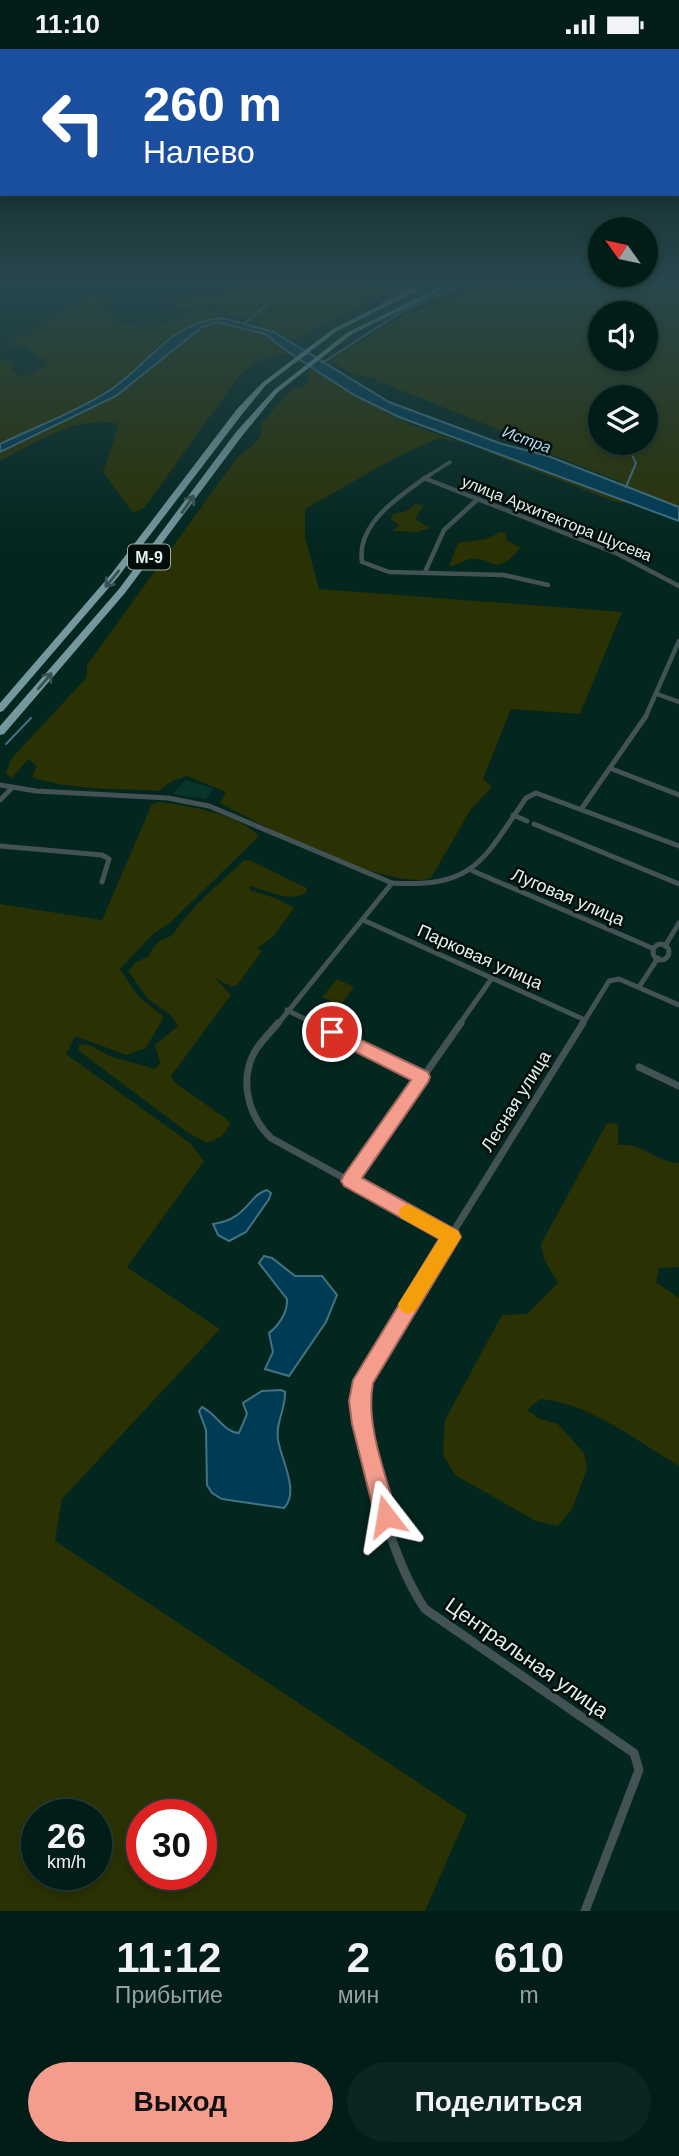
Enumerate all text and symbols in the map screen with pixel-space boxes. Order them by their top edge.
text: 11:10 [35,9,100,39]
icon: left [28,77,119,168]
text: 260 m [143,77,282,131]
text: Налево [143,134,255,170]
north arrow [588,217,658,287]
map controls [588,217,658,455]
button: sound [588,301,658,371]
button: layers [588,385,658,455]
water label: Истра [500,423,554,456]
street label: улица Архитектора Щусева [459,472,654,565]
one-way arrow [181,495,195,514]
road number: М-9 [128,544,170,569]
one-way arrow [104,569,120,587]
one-way arrow [37,673,53,691]
street label: Луговая улица [508,864,628,930]
street label: Парковая улица [414,920,546,994]
pin [302,1002,362,1062]
icon: arrive [313,1013,351,1051]
street label: Лесная улица [477,1046,555,1155]
position arrow [349,1479,423,1553]
street label: Центральная улица [442,1593,613,1723]
speed limit sign: 30 [126,1799,217,1890]
text: 26 [47,1816,86,1855]
text: km/h [47,1852,86,1872]
text: 11:12 [116,1934,221,1981]
text: 2 [347,1934,370,1981]
text: 610 [494,1934,564,1981]
text: Прибытие [115,1982,223,2008]
text: мин [338,1982,379,2008]
text: m [519,1982,539,2008]
button: Выход [28,2062,333,2142]
button: Поделиться [347,2062,651,2142]

